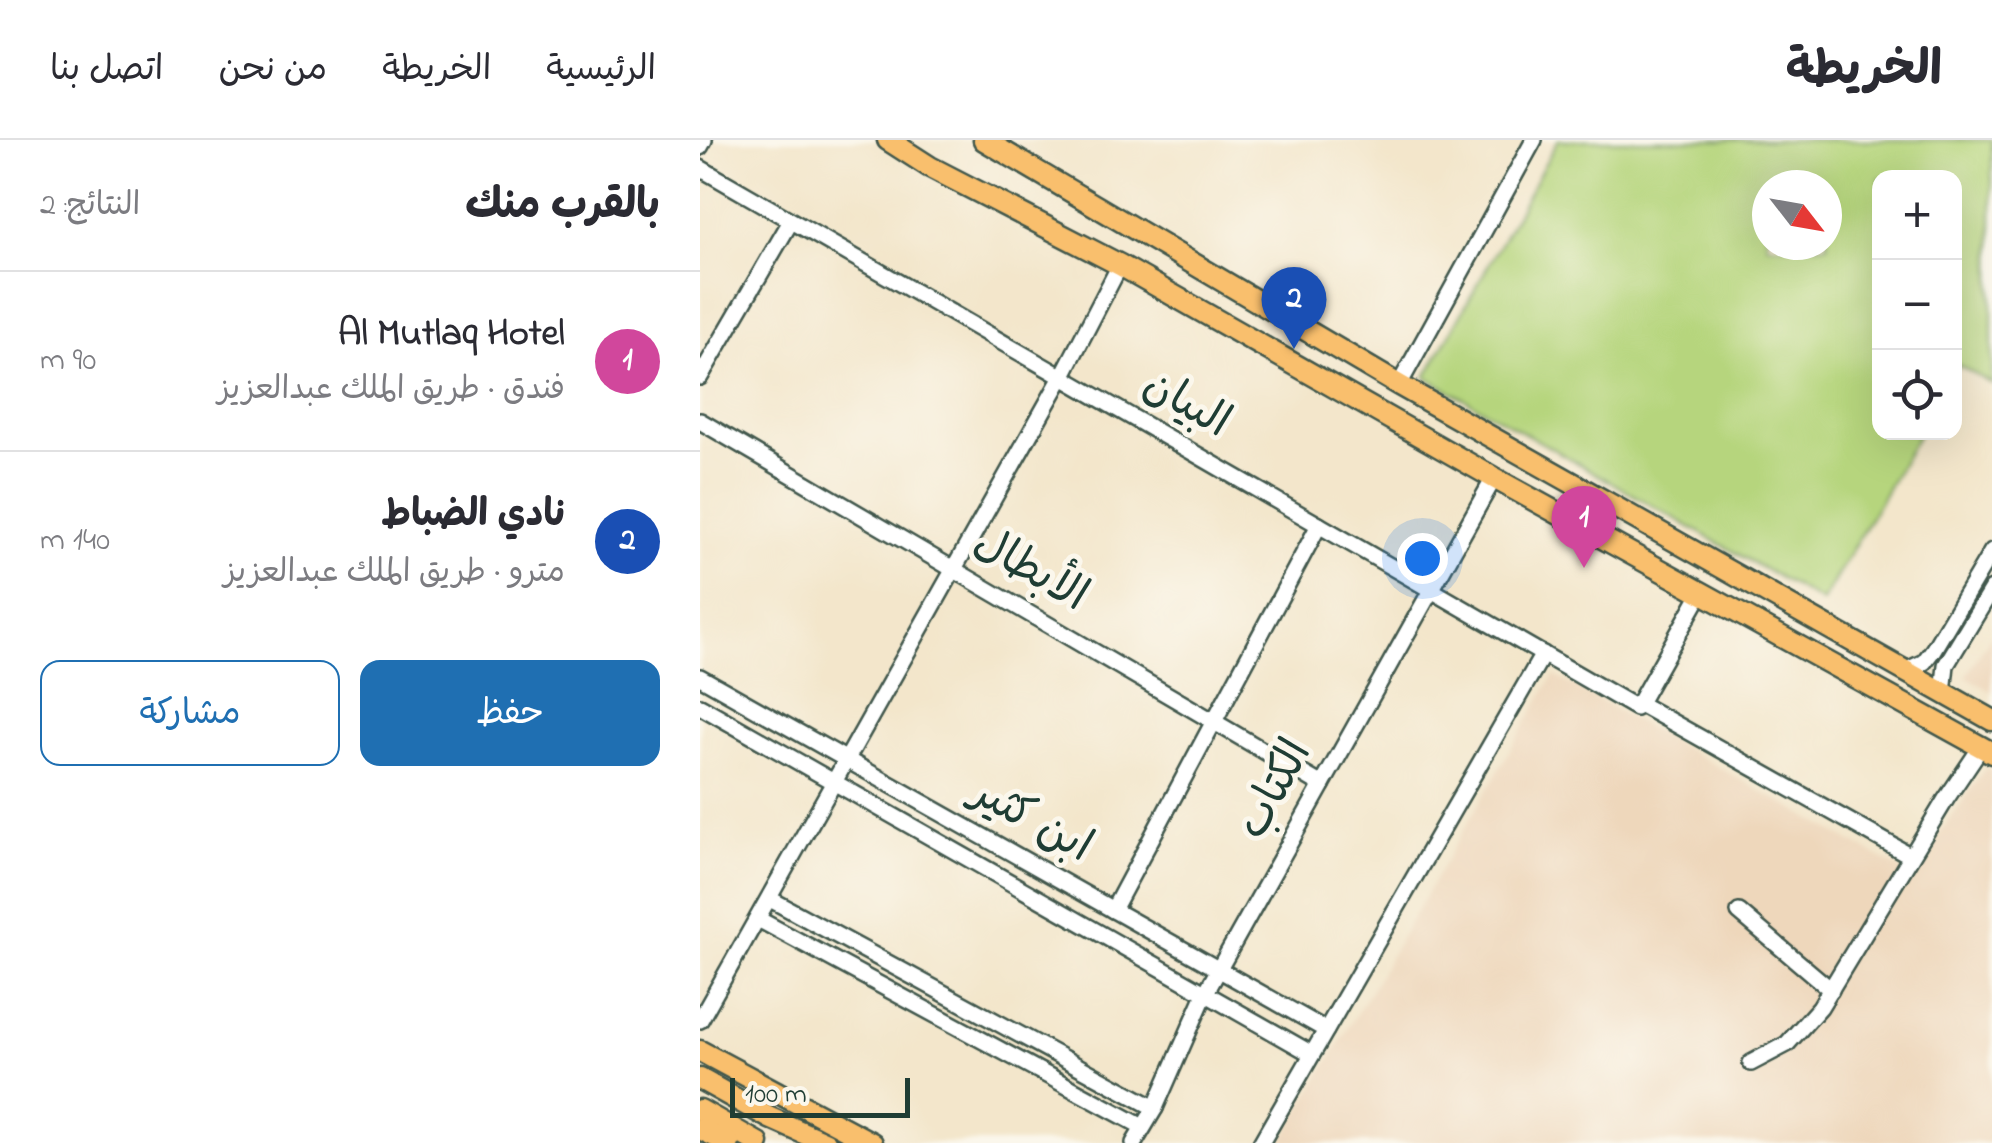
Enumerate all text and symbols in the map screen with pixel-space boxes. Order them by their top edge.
text: الخريطة [1786,36,1942,106]
text: اتصل بنا [50,45,163,96]
text: من نحن [218,45,327,96]
text: الخريطة [382,45,491,96]
text: الرئيسية [546,45,656,96]
north arrow [1752,170,1842,260]
map controls [1872,170,1962,440]
button: + [1872,170,1962,260]
text: بالقرب منك [465,176,660,237]
text: النتائج: 2 [40,183,140,230]
button: − [1872,260,1962,350]
pin: 2 [1262,266,1326,349]
text: Al Mutlaq Hotel [338,307,565,363]
text: 90 m [40,338,96,385]
text: 1 [622,338,633,385]
button: locate [1872,350,1962,440]
street label: البيان [1130,353,1242,457]
text: فندق · طريق الملك عبدالعزيز [218,367,565,414]
pin: 1 [1552,486,1616,568]
text: نادي الضباط [381,488,565,544]
street label: الأبطال [960,512,1100,630]
text: 140 m [40,518,110,565]
text: 2 [620,518,635,565]
your location [1397,533,1448,584]
text: مترو · طريق الملك عبدالعزيز [224,550,565,597]
button: مشاركة [40,660,340,766]
button: حفظ [360,660,660,766]
street label: الكتاب [1222,728,1330,852]
street label: ابن كثير [955,759,1104,881]
scale bar [730,1073,910,1118]
text: 100 m [745,1075,807,1116]

